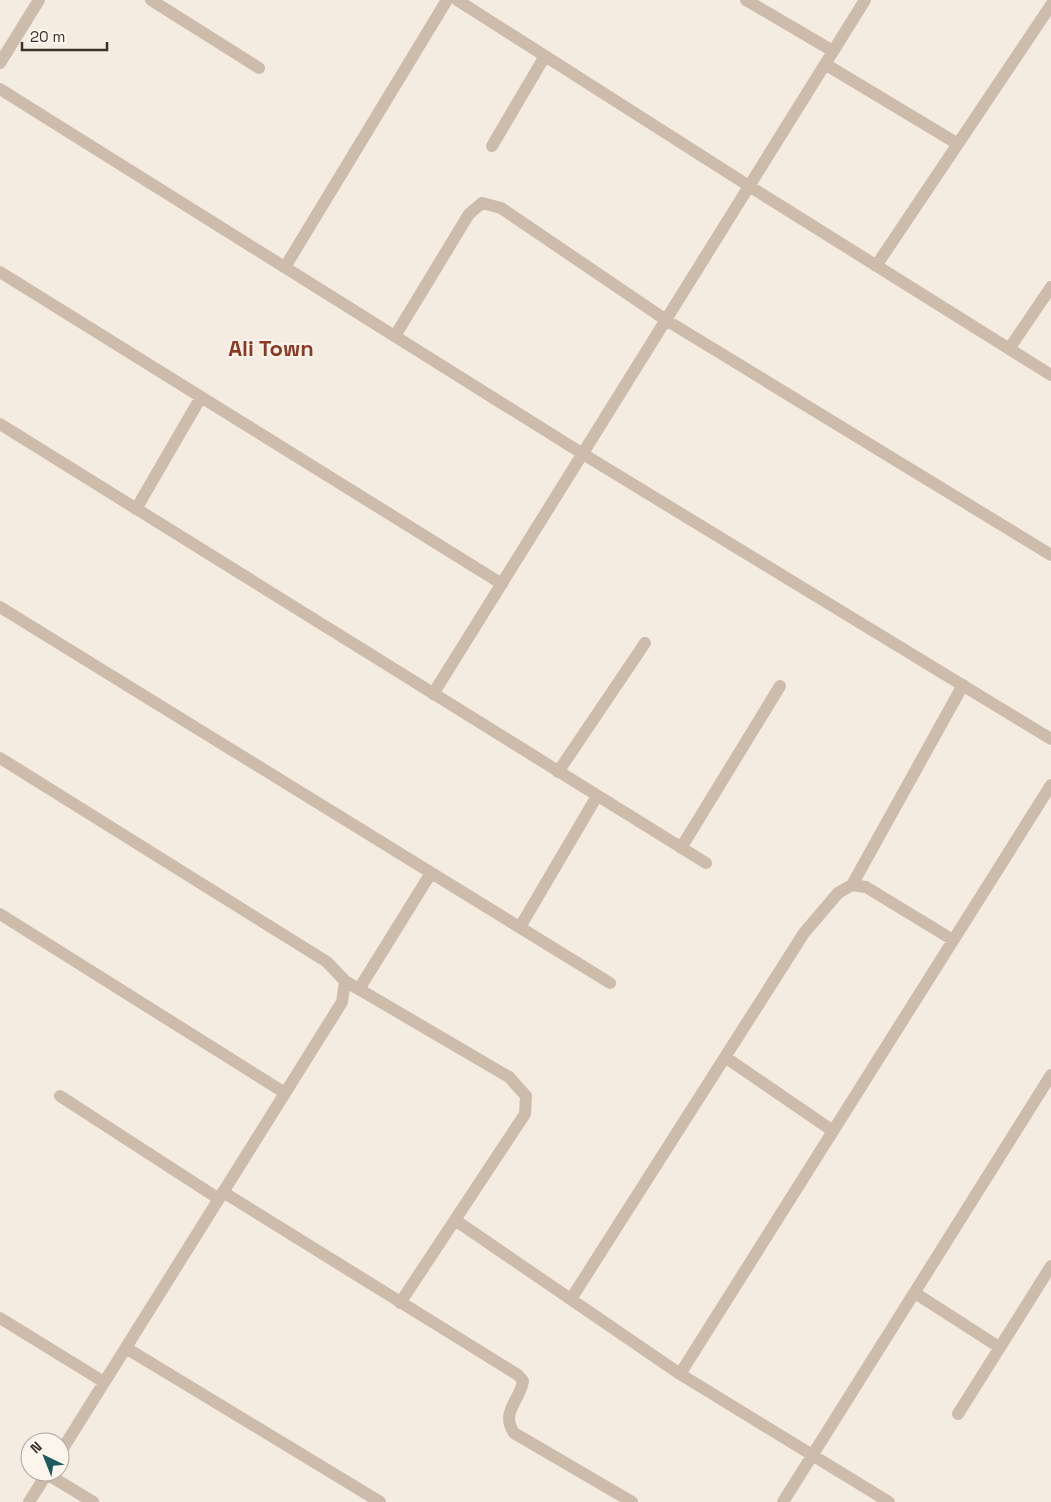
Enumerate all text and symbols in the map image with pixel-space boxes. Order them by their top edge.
scale bar [22,20,108,52]
text: 20 m [30,27,65,46]
district label: Ali Town [228,334,314,362]
north arrow [20,1432,70,1482]
text: N [27,1438,46,1457]

